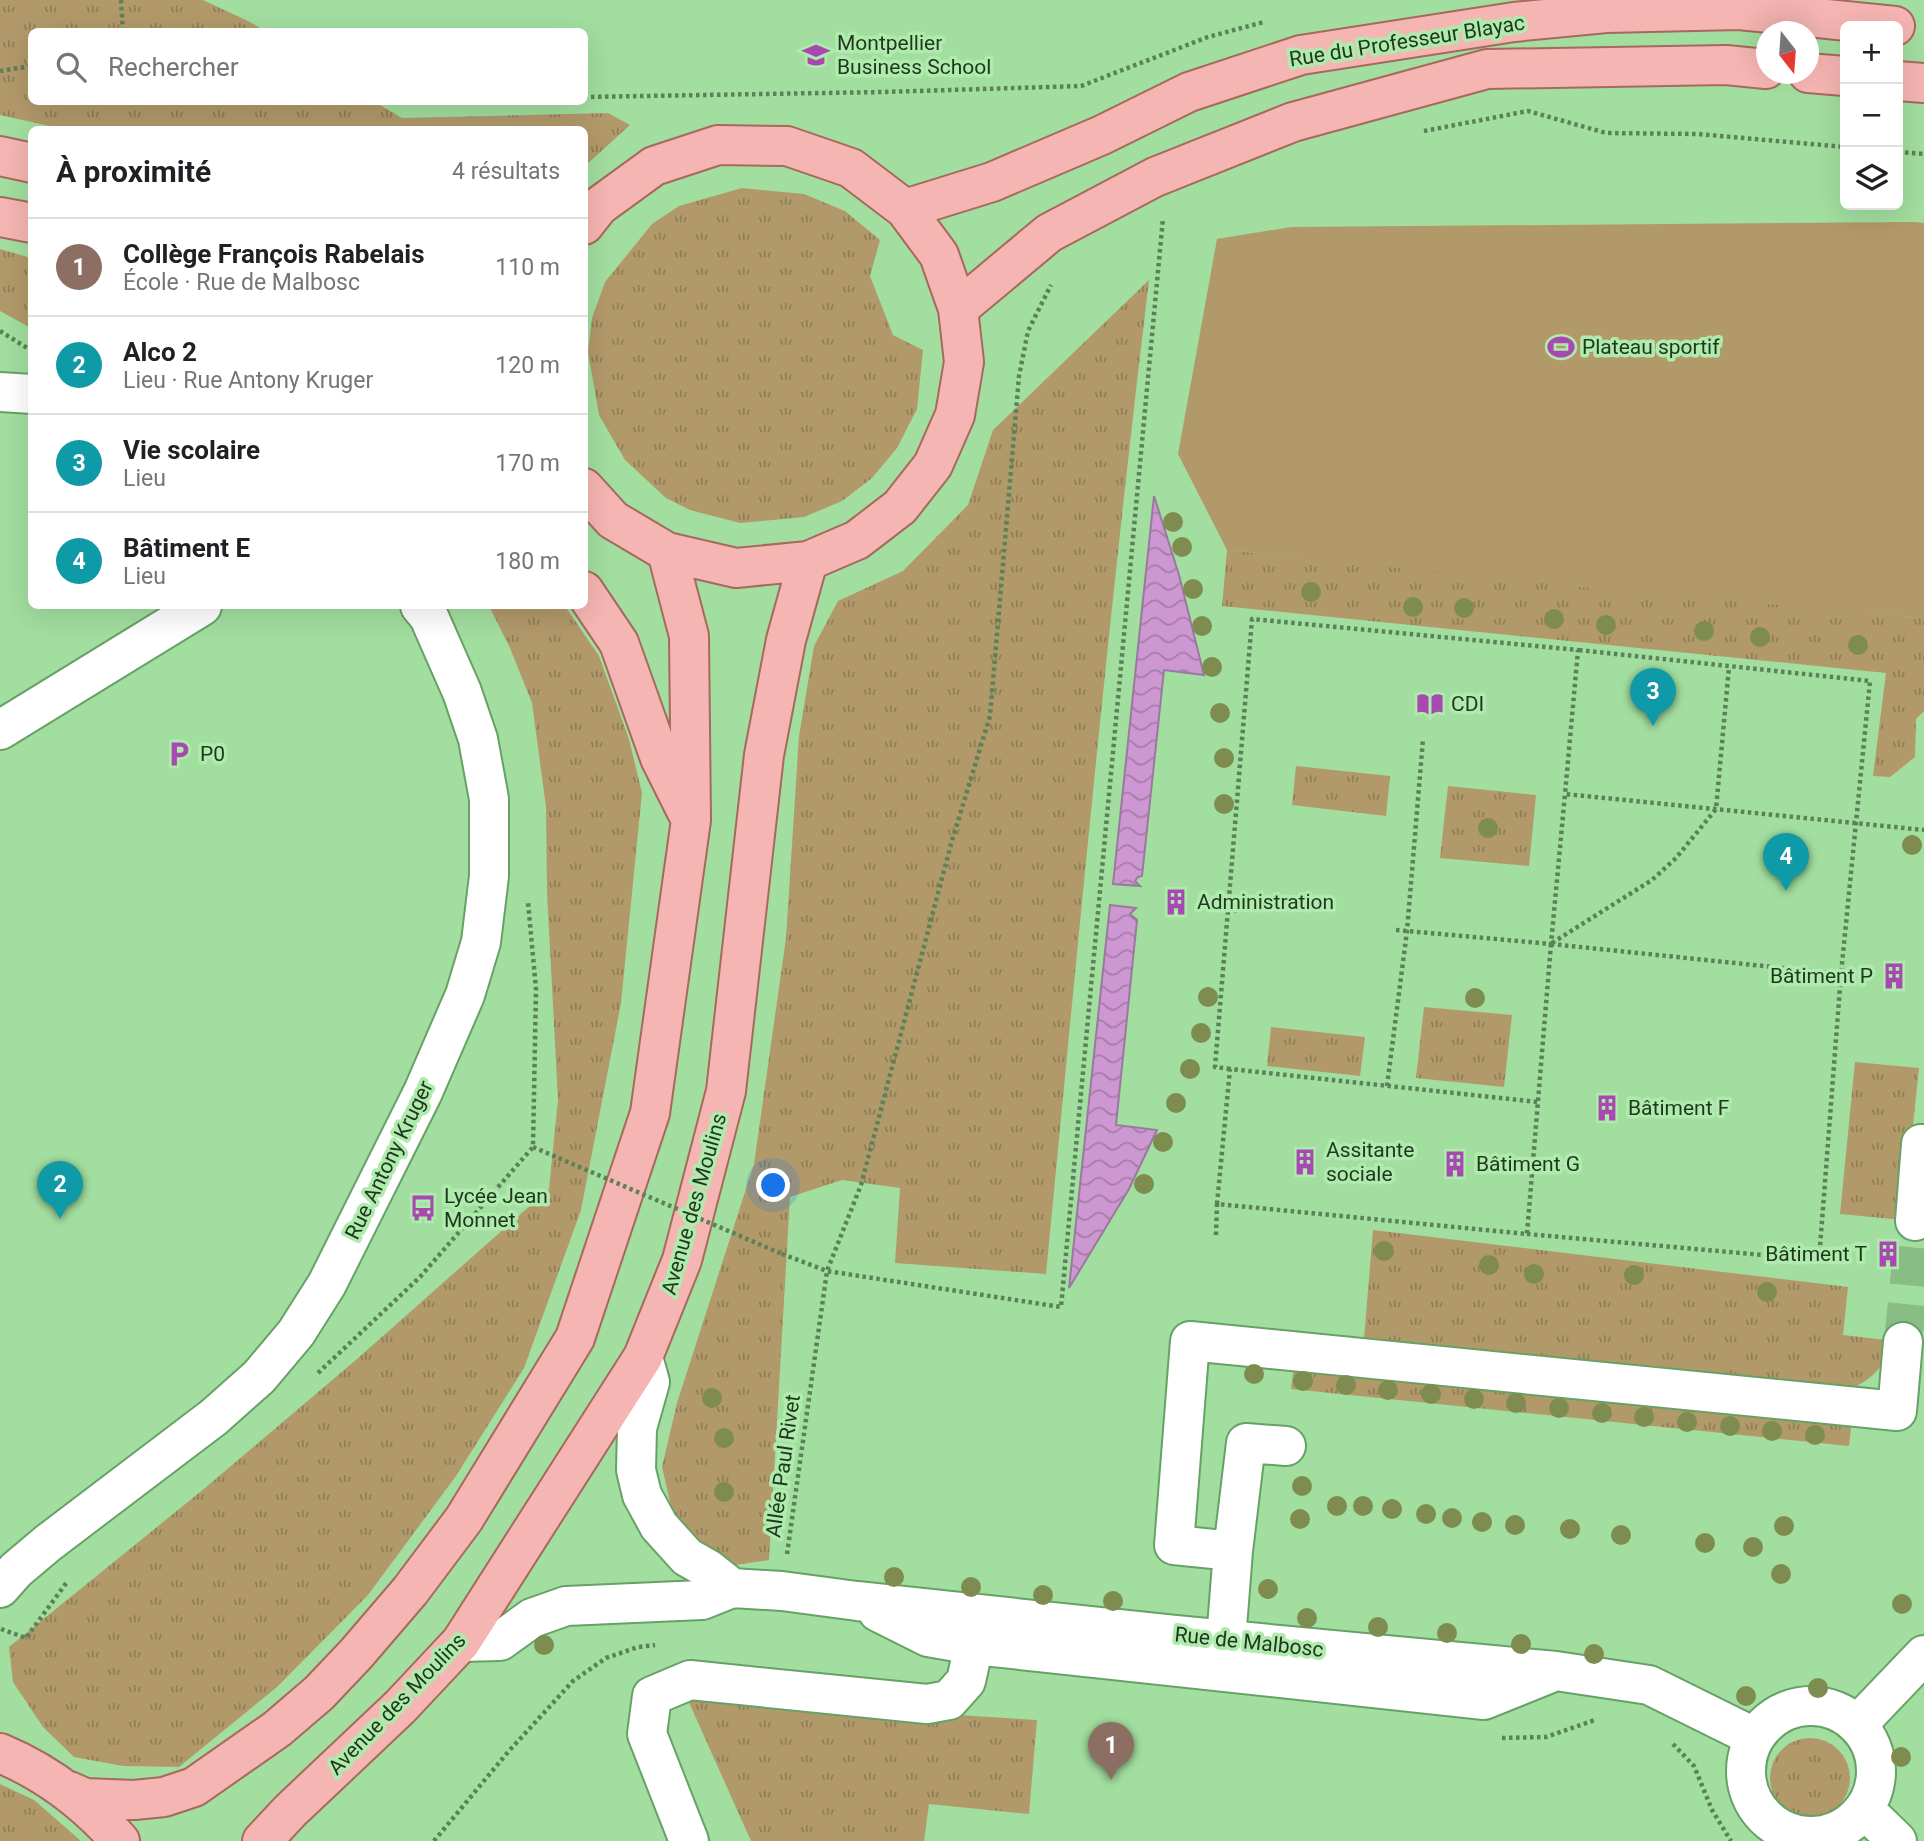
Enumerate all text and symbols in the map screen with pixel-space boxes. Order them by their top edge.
street label: Rue du Professeur Blayac [1287,11,1527,71]
north arrow [1756,21,1819,84]
map controls [1840,21,1903,210]
button: + [1840,21,1903,84]
search box [28,28,588,105]
place label: Montpellier Business School [837,31,991,79]
school or university icon: Montpellier Business School [801,40,831,70]
icon: search [52,48,90,86]
text: Rechercher [108,52,239,82]
button: − [1840,84,1903,147]
button: layers [1840,147,1903,210]
text: À proximité [56,154,211,189]
text: 4 résultats [452,158,560,185]
text: Collège François Rabelais [123,239,425,269]
text: 1 [72,254,86,281]
text: 110 m [495,254,560,281]
text: École · Rue de Malbosc [123,269,360,296]
sports icon: Plateau sportif [1546,332,1576,362]
place label: Plateau sportif [1582,335,1720,359]
text: Alco 2 [123,337,197,367]
text: 2 [72,352,86,379]
text: 120 m [495,352,560,379]
text: Lieu · Rue Antony Kruger [123,367,373,394]
text: Vie scolaire [123,435,260,465]
text: 3 [72,450,86,477]
text: 170 m [495,450,560,477]
text: Lieu [123,465,166,492]
text: Bâtiment E [123,533,250,563]
text: 4 [72,548,86,575]
text: 180 m [495,548,560,575]
text: Lieu [123,563,166,590]
pin: 3 [1630,668,1676,726]
library icon: CDI [1415,689,1445,719]
place label: CDI [1451,692,1484,716]
parking icon: P0 [164,739,194,769]
place label: P0 [200,742,225,766]
pin: 4 [1763,833,1809,891]
building icon: Administration [1161,887,1191,917]
place label: Administration [1197,890,1334,914]
building icon: Bâtiment P [1879,961,1909,991]
place label: Bâtiment P [1770,964,1873,988]
street label: Rue Antony Kruger [340,1077,438,1243]
building icon: Bâtiment F [1592,1093,1622,1123]
place label: Bâtiment F [1628,1096,1729,1120]
street label: Avenue des Moulins [657,1111,731,1297]
place label: Assitante sociale [1326,1138,1414,1186]
building icon: Assitante sociale [1290,1147,1320,1177]
building icon: Bâtiment G [1440,1149,1470,1179]
place label: Bâtiment G [1476,1152,1580,1176]
pin: 2 [37,1161,83,1219]
your location [756,1168,790,1202]
place label: Lycée Jean Monnet [444,1184,548,1232]
bus stop icon: Lycée Jean Monnet [408,1193,438,1223]
building icon: Bâtiment T [1873,1239,1903,1269]
place label: Bâtiment T [1765,1242,1867,1266]
street label: Allée Paul Rivet [761,1393,805,1539]
street label: Rue de Malbosc [1173,1622,1325,1662]
street label: Avenue des Moulins [323,1628,471,1780]
pin: 1 [1088,1722,1134,1780]

